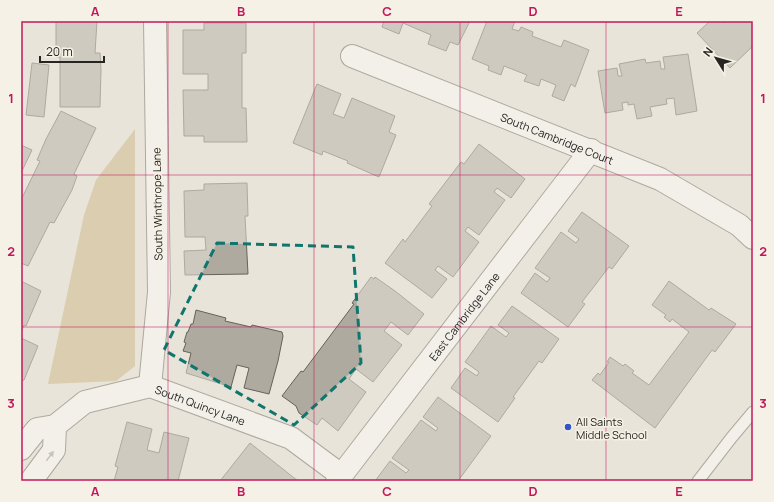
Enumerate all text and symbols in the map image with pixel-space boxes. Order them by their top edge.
text: A [91,2,100,20]
text: B [237,2,245,20]
text: C [382,2,392,20]
text: D [528,2,538,20]
text: E [675,2,683,20]
scale bar [40,38,104,64]
north arrow [696,38,736,78]
text: 20 m [46,43,73,60]
text: N [699,44,716,59]
text: 1 [8,89,14,107]
text: 1 [760,89,766,107]
street label: South Cambridge Court [499,109,616,167]
street label: South Winthrope Lane [149,147,165,261]
text: 2 [7,242,15,260]
text: 2 [759,242,767,260]
street label: East Cambridge Lane [425,268,503,363]
street label: South Quincy Lane [153,381,248,428]
text: 3 [7,394,15,412]
text: 3 [759,394,767,412]
place label: All Saints Middle School [576,414,647,442]
marker: All Saints Middle School [563,422,573,432]
one-way arrow [46,451,54,461]
text: A [91,482,100,500]
text: B [237,482,245,500]
text: C [382,482,392,500]
text: D [528,482,538,500]
text: E [675,482,683,500]

